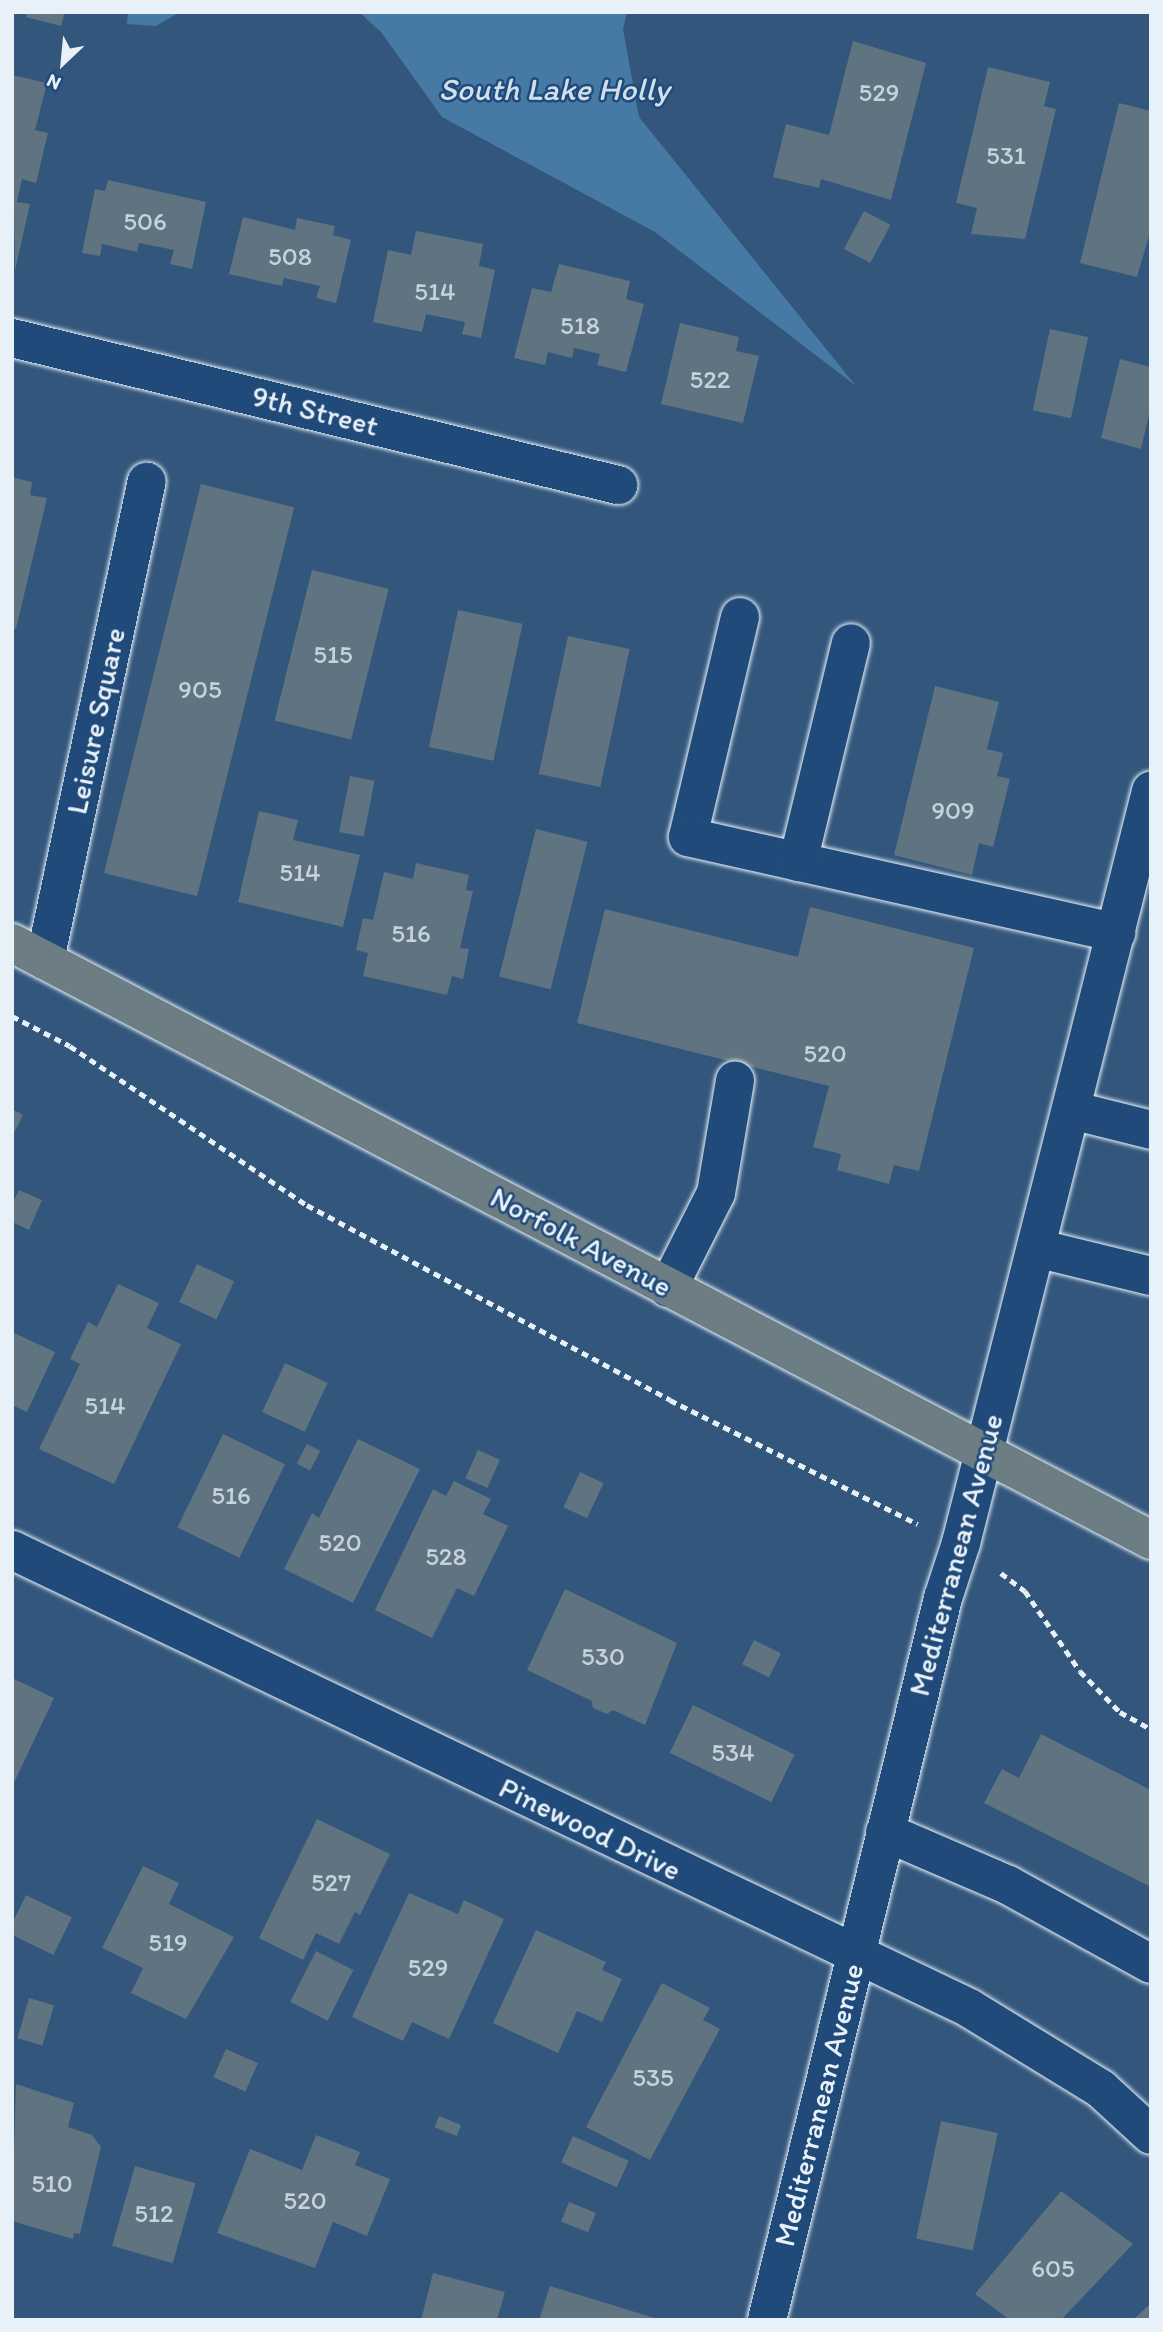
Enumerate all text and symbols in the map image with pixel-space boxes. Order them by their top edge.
north arrow [28,28,98,98]
text: N [43,69,64,95]
water label: South Lake Holly [439,70,669,108]
house number: 529 [859,77,899,109]
house number: 531 [986,140,1026,172]
house number: 506 [123,206,167,238]
house number: 508 [268,241,312,273]
house number: 514 [414,276,456,308]
house number: 518 [560,310,600,342]
house number: 522 [689,364,731,396]
street label: 9th Street [248,378,382,444]
street label: Leisure Square [59,625,133,817]
house number: 515 [313,639,353,671]
house number: 905 [178,674,222,706]
house number: 909 [931,795,975,827]
house number: 514 [279,857,321,889]
house number: 516 [391,918,431,950]
house number: 520 [803,1038,847,1070]
street label: Norfolk Avenue [485,1179,677,1305]
house number: 514 [84,1390,126,1422]
street label: Mediterranean Avenue [901,1410,1011,1700]
house number: 516 [211,1480,251,1512]
house number: 520 [318,1527,362,1559]
house number: 528 [425,1541,467,1573]
house number: 530 [581,1641,625,1673]
house number: 534 [711,1737,755,1769]
street label: Pinewood Drive [493,1769,687,1889]
house number: 527 [311,1867,351,1899]
house number: 519 [148,1927,188,1959]
house number: 529 [408,1952,448,1984]
street label: Mediterranean Avenue [766,1960,872,2250]
house number: 535 [632,2062,674,2094]
house number: 510 [31,2168,73,2200]
house number: 520 [283,2185,327,2217]
house number: 512 [134,2198,174,2230]
house number: 605 [1031,2253,1075,2285]

